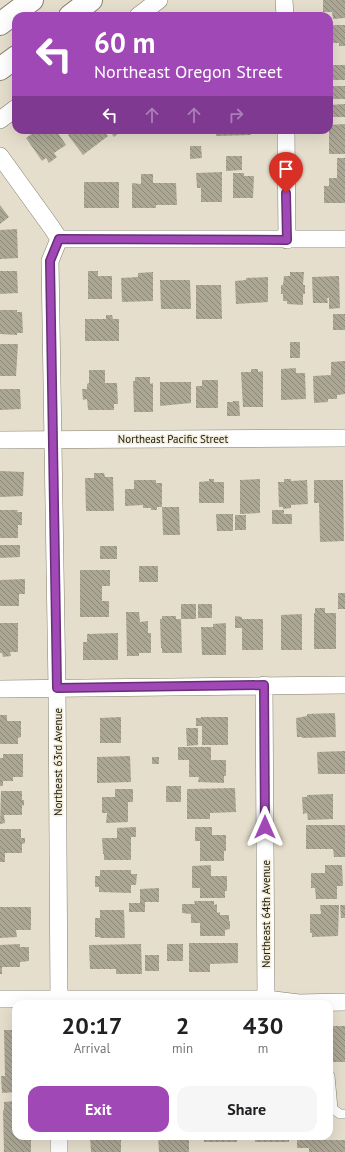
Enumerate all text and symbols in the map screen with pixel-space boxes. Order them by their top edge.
text: 60 m [94,24,155,61]
icon: left [28,28,80,80]
text: Northeast Oregon Street [94,60,282,83]
icon: left [99,104,121,126]
icon: ahead [141,104,163,126]
icon: ahead [183,104,205,126]
icon: right [225,104,247,126]
pin [269,152,303,193]
icon: arrive [275,158,297,180]
street label: Northeast Pacific Street [118,432,228,446]
street label: Northeast 63rd Avenue [51,708,65,816]
position arrow [244,806,286,848]
street label: Northeast 64th Avenue [259,860,273,968]
text: 20:17 [62,1010,122,1041]
text: 2 [176,1010,189,1041]
text: 430 [243,1010,283,1041]
text: Arrival [74,1040,110,1057]
text: min [172,1040,193,1057]
text: m [258,1040,268,1057]
button: Exit [28,1086,169,1132]
button: Share [177,1086,317,1132]

